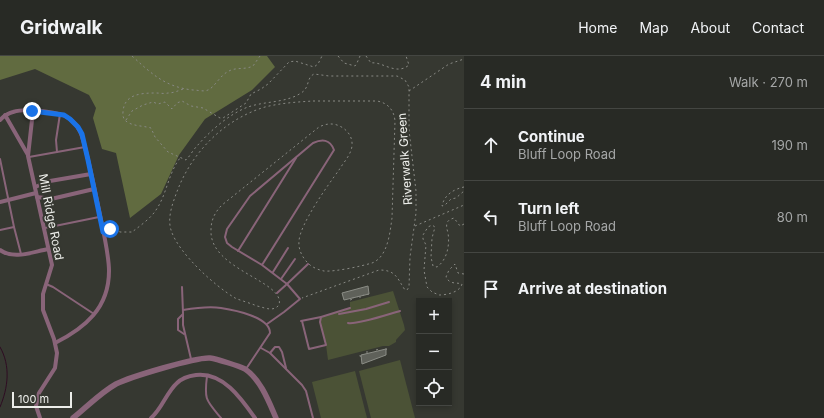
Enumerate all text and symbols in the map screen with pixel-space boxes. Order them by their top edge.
text: Gridwalk [20,16,103,39]
text: Home [578,19,617,36]
text: Map [639,19,669,36]
text: About [691,19,730,36]
text: Contact [752,19,804,36]
text: 4 min [480,72,526,92]
text: Walk · 270 m [729,74,808,90]
route end [23,102,41,120]
street label: Riverwalk Green [394,112,415,206]
text: Continue [518,127,585,146]
icon: ahead [480,134,502,156]
text: 190 m [771,137,808,153]
text: Bluff Loop Road [518,146,616,162]
street label: Mill Ridge Road [36,172,67,261]
text: Turn left [518,199,579,218]
icon: left [480,206,502,228]
text: 80 m [777,209,808,225]
text: Bluff Loop Road [518,218,616,234]
route start [101,220,119,238]
icon: arrive [480,278,502,300]
text: Arrive at destination [518,279,667,298]
map controls [416,298,452,406]
button: + [416,298,452,334]
button: − [416,334,452,370]
button: locate [416,370,452,406]
scale bar [12,390,72,409]
text: 100 m [18,392,49,406]

